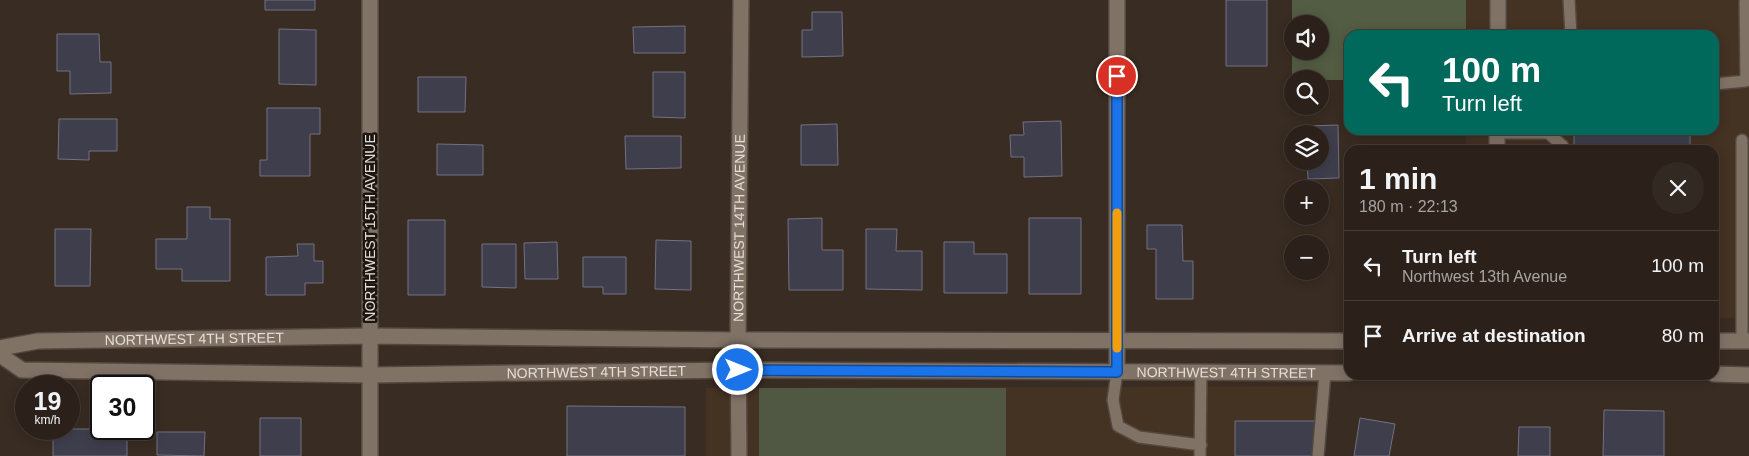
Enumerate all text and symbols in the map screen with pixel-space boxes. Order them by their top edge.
map controls [1284,15,1329,280]
button: sound [1284,15,1329,60]
icon: left [1359,50,1424,115]
text: 100 m [1442,50,1541,89]
pin [1096,55,1138,97]
icon: arrive [1103,62,1131,90]
button: search [1284,70,1329,115]
text: Turn left [1442,91,1522,116]
button: layers [1284,125,1329,170]
street label: NORTHWEST 15TH AVENUE [362,134,378,322]
street label: NORTHWEST 14TH AVENUE [730,134,748,322]
text: 1 min [1359,162,1437,195]
button: close [1652,162,1704,214]
button: + [1284,180,1329,225]
text: 180 m · 22:13 [1359,198,1458,215]
button: − [1284,235,1329,280]
text: Turn left [1402,246,1477,267]
icon: left [1359,252,1387,280]
text: 100 m [1651,255,1704,276]
text: Northwest 13th Avenue [1402,268,1567,285]
icon: arrive [1359,322,1387,350]
text: Arrive at destination [1402,325,1586,346]
text: 80 m [1662,325,1704,346]
street label: NORTHWEST 4TH STREET [105,329,285,348]
position arrow [711,343,763,395]
street label: NORTHWEST 4TH STREET [507,363,687,381]
street label: NORTHWEST 4TH STREET [1137,364,1316,381]
speed limit sign: 30 [90,375,155,440]
text: 19 [34,387,61,415]
text: km/h [34,413,61,427]

